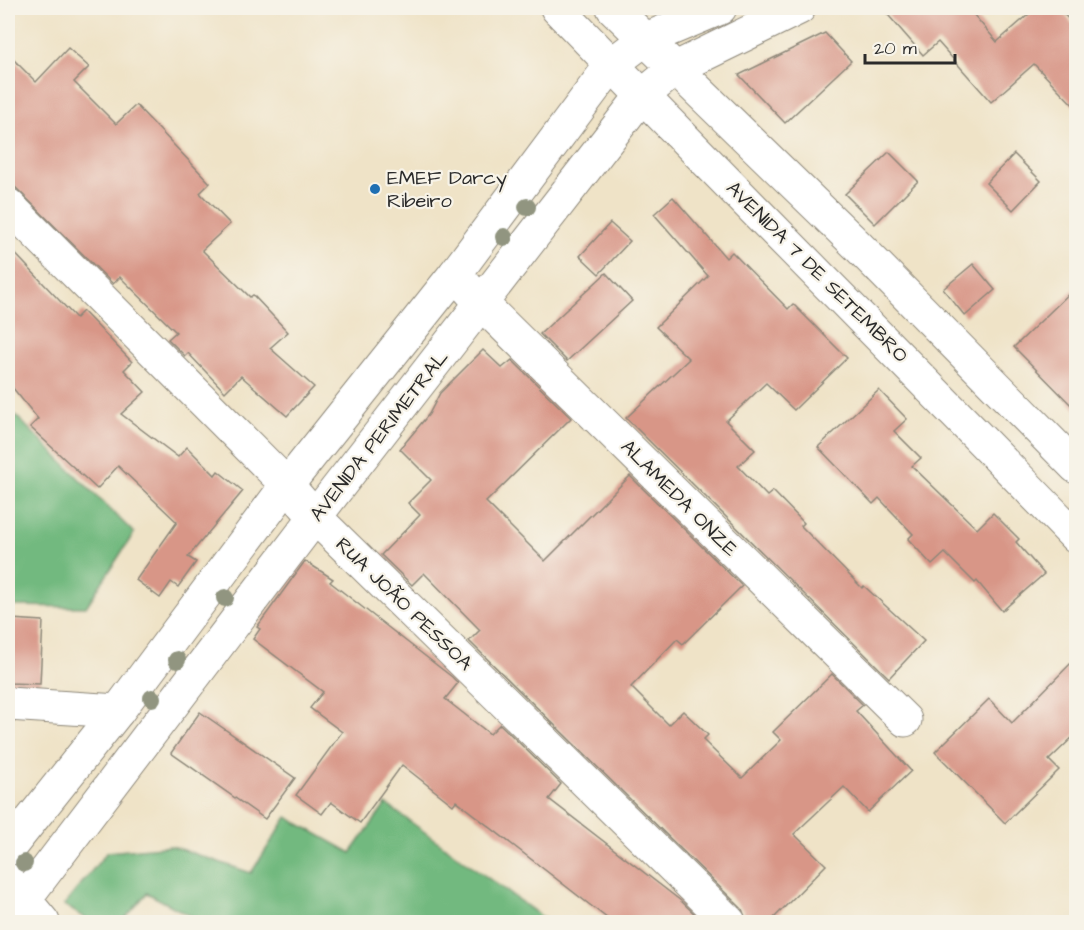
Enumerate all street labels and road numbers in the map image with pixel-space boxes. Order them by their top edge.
street label: AVENIDA 7 DE SETEMBRO [720,175,914,369]
street label: AVENIDA PERIMETRAL [303,344,455,527]
street label: ALAMEDA ONZE [614,433,744,563]
street label: RUA JOÃO PESSOA [329,531,479,677]

